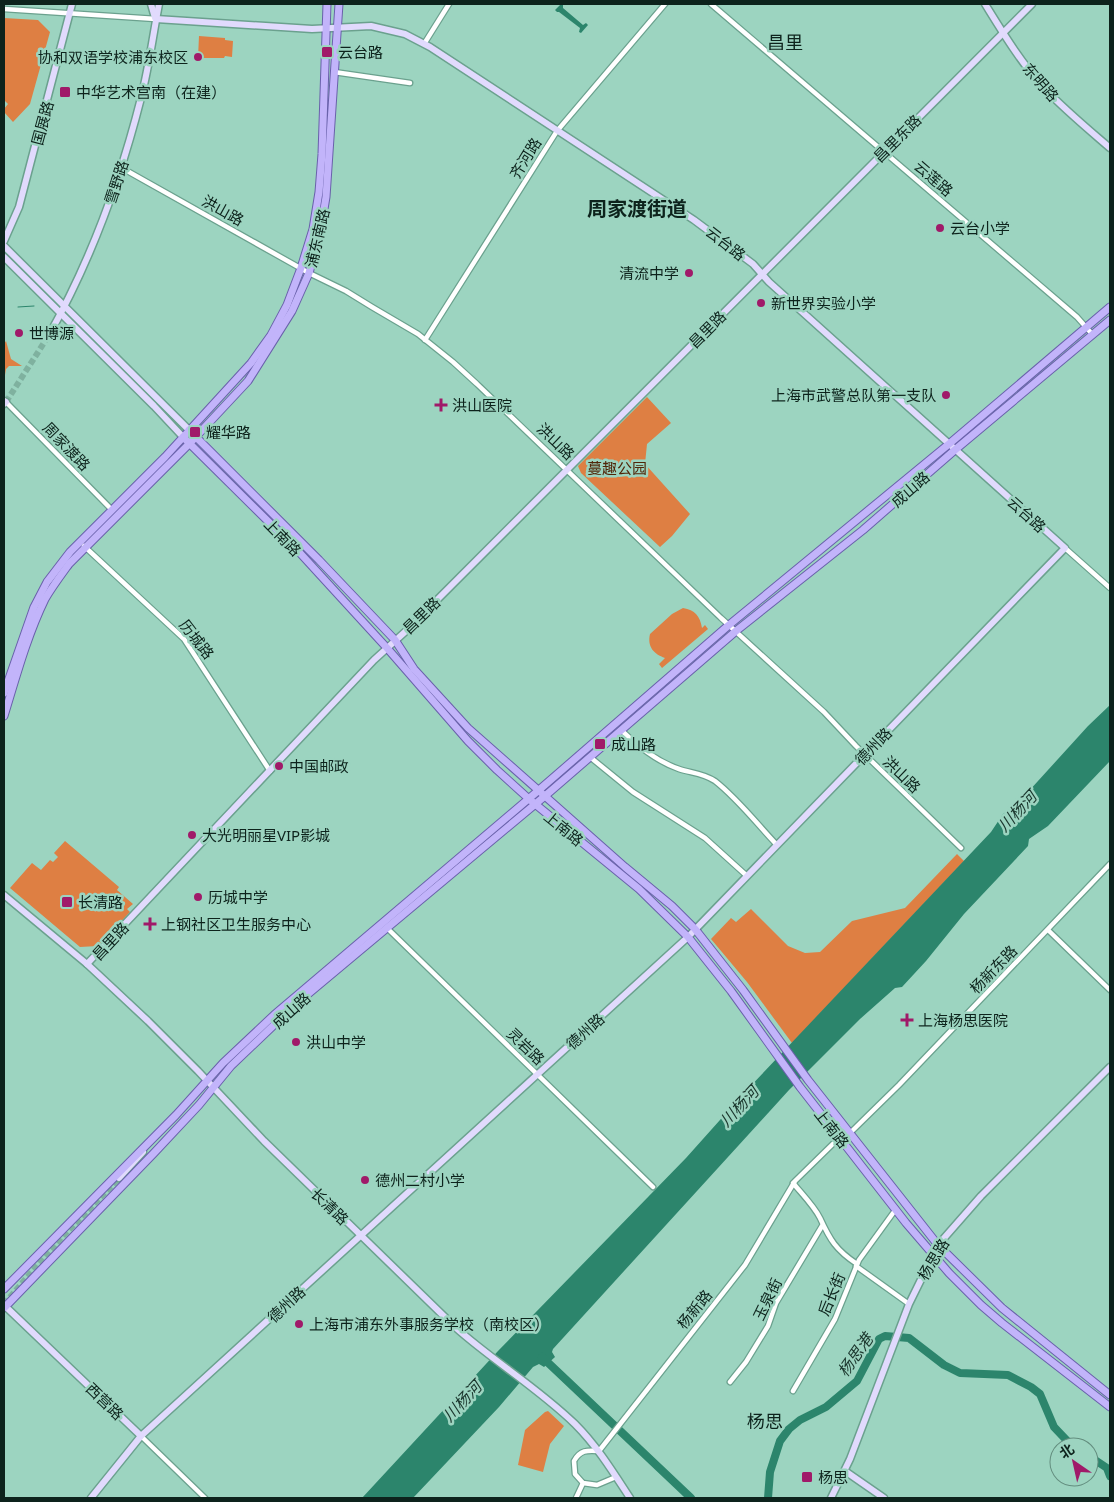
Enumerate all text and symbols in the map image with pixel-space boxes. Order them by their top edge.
district label: 昌里 [767,30,803,54]
place label: 云台路 [338,42,383,62]
marker: 云台路 [320,45,334,59]
place label: 协和双语学校浦东校区 [38,47,188,67]
marker: 协和双语学校浦东校区 [192,51,204,63]
street label: 东明路 [1019,58,1063,106]
place label: 中华艺术宫南（在建） [76,82,226,102]
marker: 中华艺术宫南（在建） [58,85,72,99]
street label: 国展路 [27,99,57,147]
street label: 昌里东路 [869,110,925,166]
street label: 齐河路 [505,134,545,182]
street label: 云莲路 [910,156,958,200]
street label: 雪野路 [100,158,132,206]
street label: 洪山路 [198,190,248,230]
district label: 周家渡街道 [587,195,687,222]
street label: 浦东南路 [301,207,333,269]
place label: 云台小学 [950,218,1010,238]
street label: 云台路 [702,221,750,265]
marker: 云台小学 [934,222,946,234]
place label: 清流中学 [619,263,679,283]
marker: 清流中学 [683,267,695,279]
place label: 新世界实验小学 [771,293,876,313]
marker: 新世界实验小学 [755,297,767,309]
street label: 昌里路 [684,306,730,352]
place label: 世博源 [29,323,74,343]
marker: 世博源 [13,327,25,339]
place label: 上海市武警总队第一支队 [771,385,936,405]
marker: 上海市武警总队第一支队 [940,389,952,401]
place label: 洪山医院 [452,395,512,415]
marker: 洪山医院 [434,398,448,412]
street label: 周家渡路 [39,417,95,475]
street label: 洪山路 [533,418,579,464]
place label: 耀华路 [206,422,251,442]
marker: 耀华路 [188,425,202,439]
park label: 蔓趣公园 [587,458,647,478]
street label: 成山路 [886,467,934,511]
street label: 云台路 [1004,492,1050,536]
street label: 上南路 [260,514,306,560]
street label: 昌里路 [398,592,444,638]
street label: 历城路 [175,615,219,663]
street label: 德州路 [850,723,896,769]
place label: 成山路 [611,734,656,754]
marker: 成山路 [593,737,607,751]
street label: 洪山路 [879,751,925,797]
place label: 中国邮政 [289,756,349,776]
marker: 中国邮政 [273,760,285,772]
water label: 川杨河 [993,784,1043,836]
street label: 上南路 [540,806,588,850]
place label: 大光明丽星VIP影城 [202,825,330,845]
marker: 大光明丽星VIP影城 [186,829,198,841]
place label: 历城中学 [208,887,268,907]
marker: 历城中学 [192,891,204,903]
place label: 长清路 [78,892,123,912]
marker: 长清路 [60,895,74,909]
place label: 上钢社区卫生服务中心 [161,914,311,934]
marker: 上钢社区卫生服务中心 [143,917,157,931]
street label: 昌里路 [87,918,133,964]
street label: 杨新东路 [965,940,1021,998]
street label: 成山路 [268,988,314,1032]
street label: 德州路 [562,1009,608,1053]
place label: 上海杨思医院 [918,1010,1008,1030]
marker: 上海杨思医院 [900,1013,914,1027]
street label: 灵岩路 [503,1023,549,1069]
place label: 洪山中学 [306,1032,366,1052]
marker: 洪山中学 [290,1036,302,1048]
water label: 川杨河 [715,1079,765,1131]
street label: 上南路 [810,1104,854,1152]
place label: 德州二村小学 [375,1170,465,1190]
marker: 德州二村小学 [359,1174,371,1186]
street label: 长清路 [307,1183,353,1229]
street label: 杨思路 [913,1235,953,1283]
street label: 后长街 [813,1269,849,1319]
street label: 玉泉街 [748,1274,786,1324]
street label: 德州路 [263,1281,309,1327]
street label: 杨新路 [672,1285,716,1333]
place label: 上海市浦东外事服务学校（南校区） [309,1314,549,1334]
marker: 上海市浦东外事服务学校（南校区） [293,1318,305,1330]
water label: 杨思港 [832,1327,879,1381]
water label: 川杨河 [438,1374,488,1426]
street label: 西营路 [82,1378,128,1424]
district label: 杨思 [747,1409,783,1433]
north arrow [1049,1437,1099,1487]
text: 北 [1055,1439,1078,1463]
place label: 杨思 [818,1467,848,1487]
marker: 杨思 [800,1470,814,1484]

